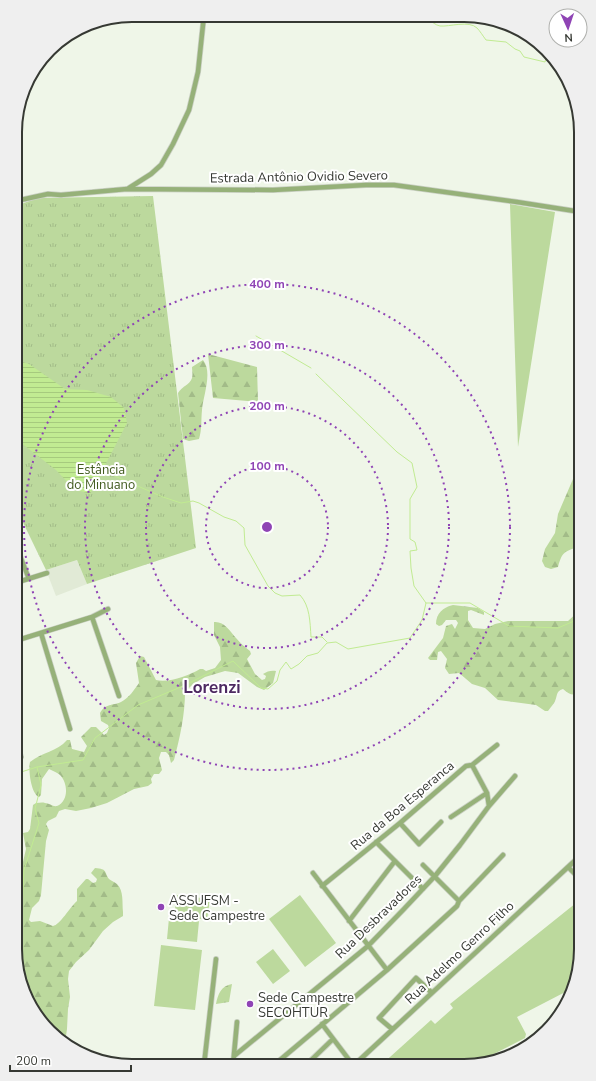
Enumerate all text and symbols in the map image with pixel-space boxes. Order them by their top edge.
north arrow [548,8,588,48]
text: N [564,30,573,45]
street label: Estrada Antônio Ovidio Severo [210,166,388,188]
text: 400 m [249,276,285,292]
text: 300 m [249,337,285,353]
text: 200 m [249,398,285,414]
text: 100 m [249,458,285,474]
park label: Estância do Minuano [67,461,135,494]
centre of rings [260,520,274,534]
district label: Lorenzi [183,676,241,699]
street label: Rua da Boa Esperanca [347,757,458,855]
street label: Rua Desbravadores [331,871,426,963]
place label: ASSUFSM - Sede Campestre [169,892,265,925]
street label: Rua Adelmo Genro Filho [401,897,518,1008]
marker: ASSUFSM - Sede Campestre [156,902,166,912]
place label: Sede Campestre SECOHTUR [258,989,354,1022]
marker: Sede Campestre SECOHTUR [245,999,255,1009]
scale bar [10,1047,131,1073]
text: 200 m [16,1053,51,1069]

